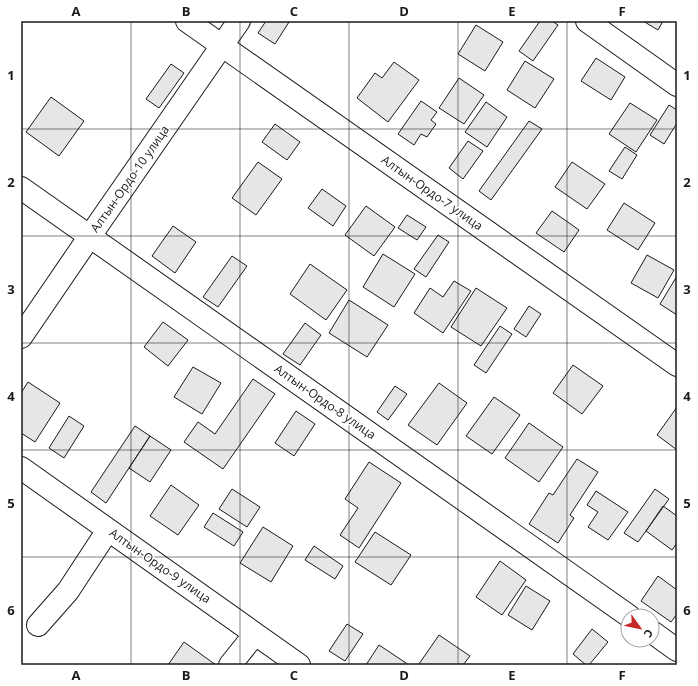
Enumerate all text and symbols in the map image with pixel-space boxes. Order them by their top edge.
text: A [72,2,81,20]
text: B [182,2,191,20]
text: C [290,2,298,20]
text: D [399,2,409,20]
text: E [508,2,516,20]
text: F [618,2,626,20]
text: 1 [7,66,15,84]
text: 1 [683,66,691,84]
street label: Алтын-Ордо-10 улица [86,122,173,236]
street label: Алтын-Ордо-7 улица [378,151,486,234]
text: 2 [7,173,15,191]
text: 2 [683,173,691,191]
text: 3 [7,280,15,298]
text: 3 [683,280,691,298]
street label: Алтын-Ордо-8 улица [271,360,379,443]
text: 4 [7,387,15,405]
text: 4 [683,387,691,405]
text: 5 [7,494,15,512]
text: 5 [683,494,691,512]
street label: Алтын-Ордо-9 улица [106,524,214,607]
text: 6 [7,601,15,619]
text: 6 [683,601,691,619]
north arrow [620,608,660,648]
text: С [641,627,657,641]
text: A [72,666,81,684]
text: B [182,666,191,684]
text: C [290,666,298,684]
text: D [399,666,409,684]
text: E [508,666,516,684]
text: F [618,666,626,684]

